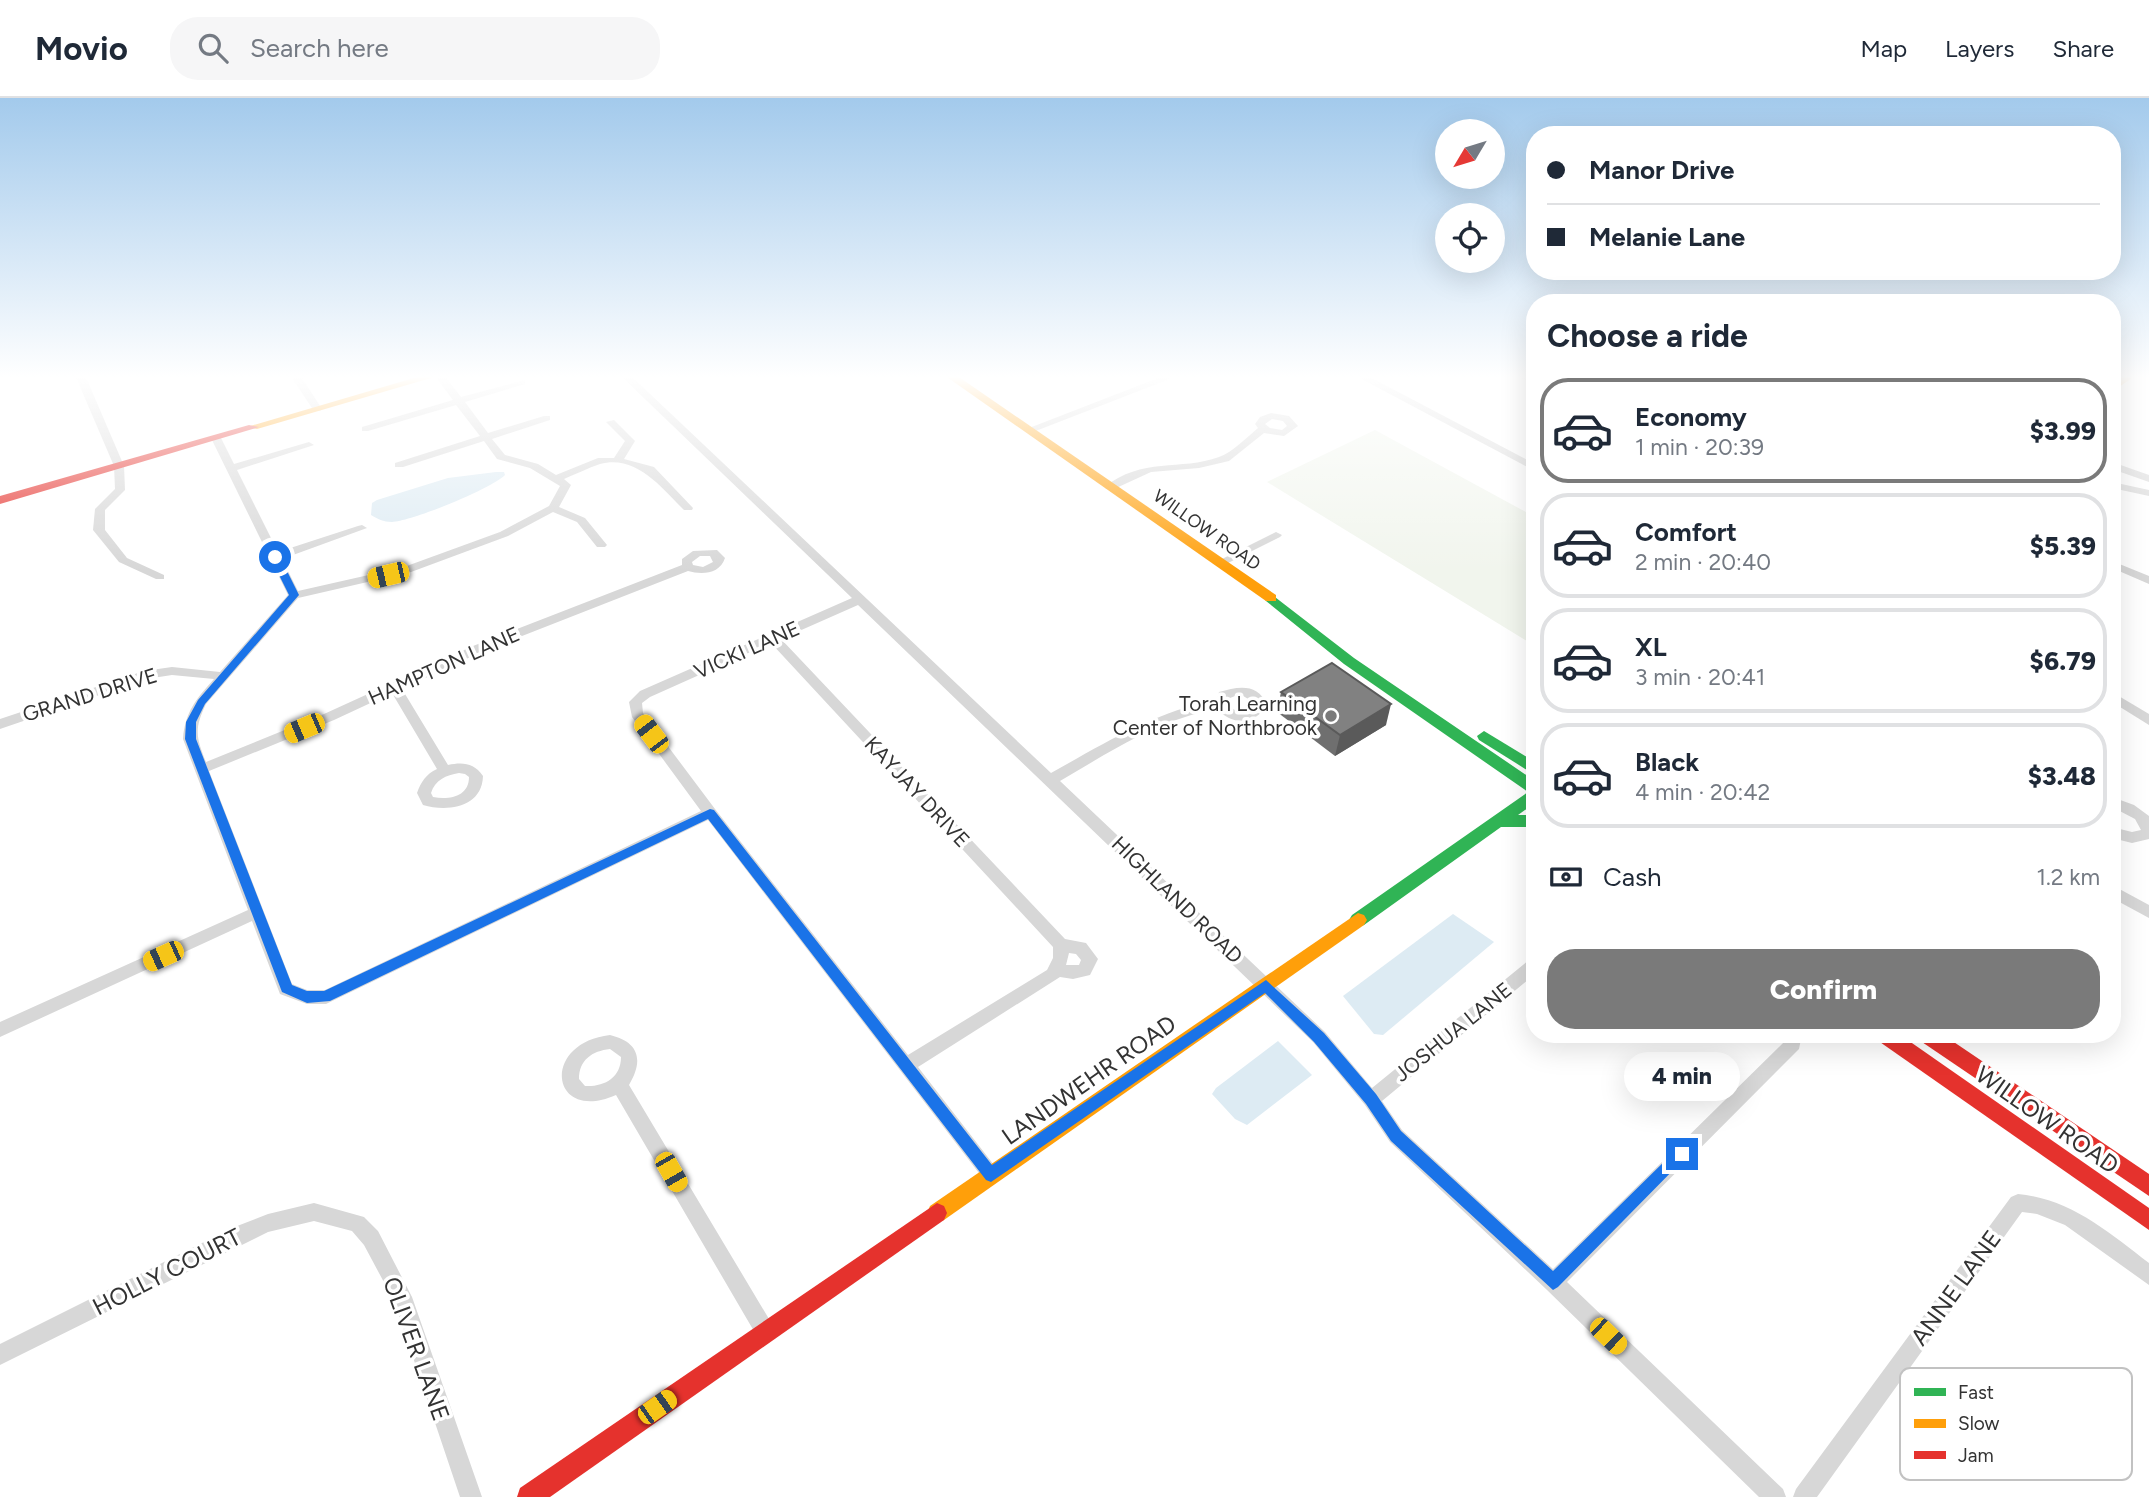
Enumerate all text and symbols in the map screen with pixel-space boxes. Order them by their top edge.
search box [170,17,660,80]
text: Movio [35,29,128,68]
icon: search [194,29,232,67]
text: Search here [250,32,389,64]
text: Map [1860,34,1907,63]
text: Layers [1945,34,2014,63]
text: Share [2052,34,2114,63]
north arrow [1435,119,1505,189]
map controls [1435,119,1505,273]
text: Manor Drive [1589,154,1734,186]
button: locate [1435,203,1505,273]
text: Melanie Lane [1589,221,1745,253]
text: Choose a ride [1547,317,1748,355]
icon: car [1551,399,1614,462]
text: Economy [1635,401,1747,433]
text: $3.99 [2030,415,2096,447]
text: 1 min · 20:39 [1635,433,1764,461]
street label: WILLOW ROAD [1149,485,1265,575]
icon: car [1551,514,1614,577]
text: Comfort [1635,516,1737,548]
text: $5.39 [2030,530,2096,562]
route start [259,541,291,573]
text: 2 min · 20:40 [1635,548,1771,576]
car [366,560,411,590]
street label: VICKI LANE [690,615,803,684]
street label: HAMPTON LANE [364,621,523,710]
icon: car [1551,629,1614,692]
text: XL [1635,631,1667,663]
text: $6.79 [2030,645,2096,677]
street label: GRAND DRIVE [19,662,160,727]
text: 3 min · 20:41 [1635,663,1765,691]
place label: Torah Learning Center of Northbrook [1113,691,1318,740]
marker: Torah Learning Center of Northbrook [1323,708,1339,724]
car [281,710,328,746]
car [630,711,673,757]
street label: KAYJAY DRIVE [860,731,975,852]
icon: car [1551,744,1614,807]
text: Black [1635,746,1699,778]
text: $3.48 [2028,760,2096,792]
text: 4 min · 20:42 [1635,778,1770,806]
street label: HIGHLAND ROAD [1107,831,1248,968]
icon: cash [1547,858,1585,896]
text: Cash [1603,861,1662,893]
text: 1.2 km [2036,863,2100,891]
car [140,938,187,974]
button: Confirm [1547,949,2100,1029]
street label: JOSHUA LANE [1389,977,1516,1087]
street label: LANDWEHR ROAD [996,1009,1181,1151]
callout: 4 min [1624,1052,1740,1102]
street label: WILLOW ROAD [1970,1060,2124,1180]
text: 4 min [1652,1062,1712,1090]
route end [1666,1138,1698,1170]
car [652,1149,691,1195]
street label: HOLLY COURT [88,1222,246,1321]
street label: ANNE LANE [1904,1225,2007,1351]
street label: OLIVER LANE [377,1273,456,1425]
car [1586,1314,1631,1358]
legend [1900,1368,2132,1480]
text: Fast [1958,1381,1994,1404]
car [634,1386,681,1428]
text: Slow [1958,1412,2000,1435]
text: Jam [1958,1444,1994,1467]

